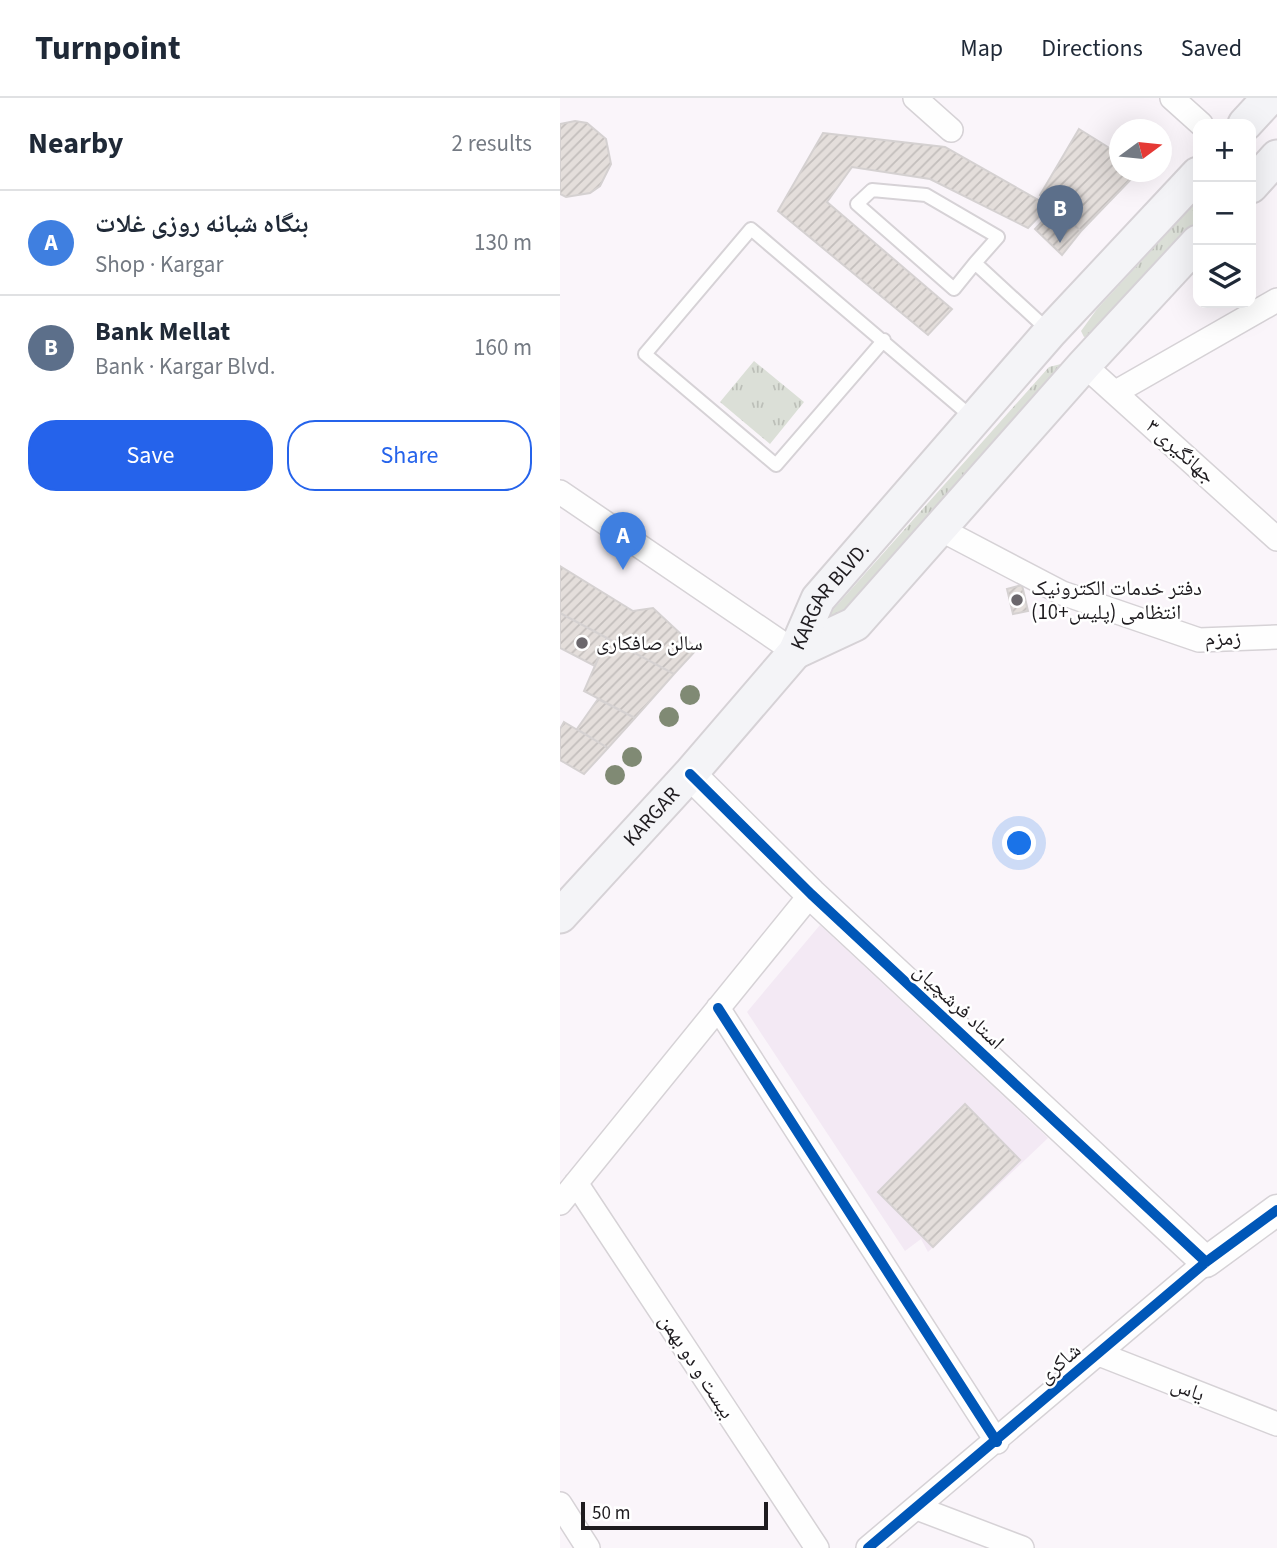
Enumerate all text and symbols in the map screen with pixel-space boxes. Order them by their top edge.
text: Turnpoint [35,25,181,72]
text: Map [960,31,1003,66]
text: Directions [1041,31,1143,66]
text: Saved [1181,31,1242,66]
north arrow [1109,119,1172,182]
map controls [1193,119,1256,308]
button: + [1193,119,1256,182]
text: Nearby [28,122,123,165]
text: 2 results [452,127,532,160]
button: − [1193,182,1256,245]
pin: B [1037,185,1083,243]
text: بنگاه شبانه روزی غلات [95,205,308,242]
text: A [44,226,58,259]
text: 130 m [474,226,532,259]
button: layers [1193,245,1256,308]
text: Shop · Kargar [95,248,223,281]
text: Bank Mellat [95,313,230,350]
text: B [44,331,58,364]
text: 160 m [474,331,532,364]
text: Bank · Kargar Blvd. [95,350,276,383]
street label: جهانگیری ۳ [1139,411,1223,491]
button: Save [28,420,273,491]
button: Share [287,420,532,491]
pin: A [600,512,646,570]
street label: KARGAR BLVD. [783,535,876,655]
place label: دفتر خدمات الکترونیک انتظامی (پلیس+10) [1031,573,1202,627]
marker: دفتر خدمات الکترونیک انتظامی (پلیس+10) [1009,592,1025,608]
street label: زمزم [1205,623,1241,653]
place label: سالن صافكارى [596,628,703,658]
marker: سالن صافكارى [574,635,590,651]
street label: KARGAR [616,780,686,853]
your location [1002,826,1036,860]
street label: استاد فرشچیان [907,956,1011,1056]
street label: بیست و دو بهمن [652,1307,742,1425]
street label: شاکری [1031,1336,1087,1390]
street label: یاس [1167,1369,1209,1409]
scale bar [581,1499,768,1531]
text: 50 m [592,1500,630,1527]

